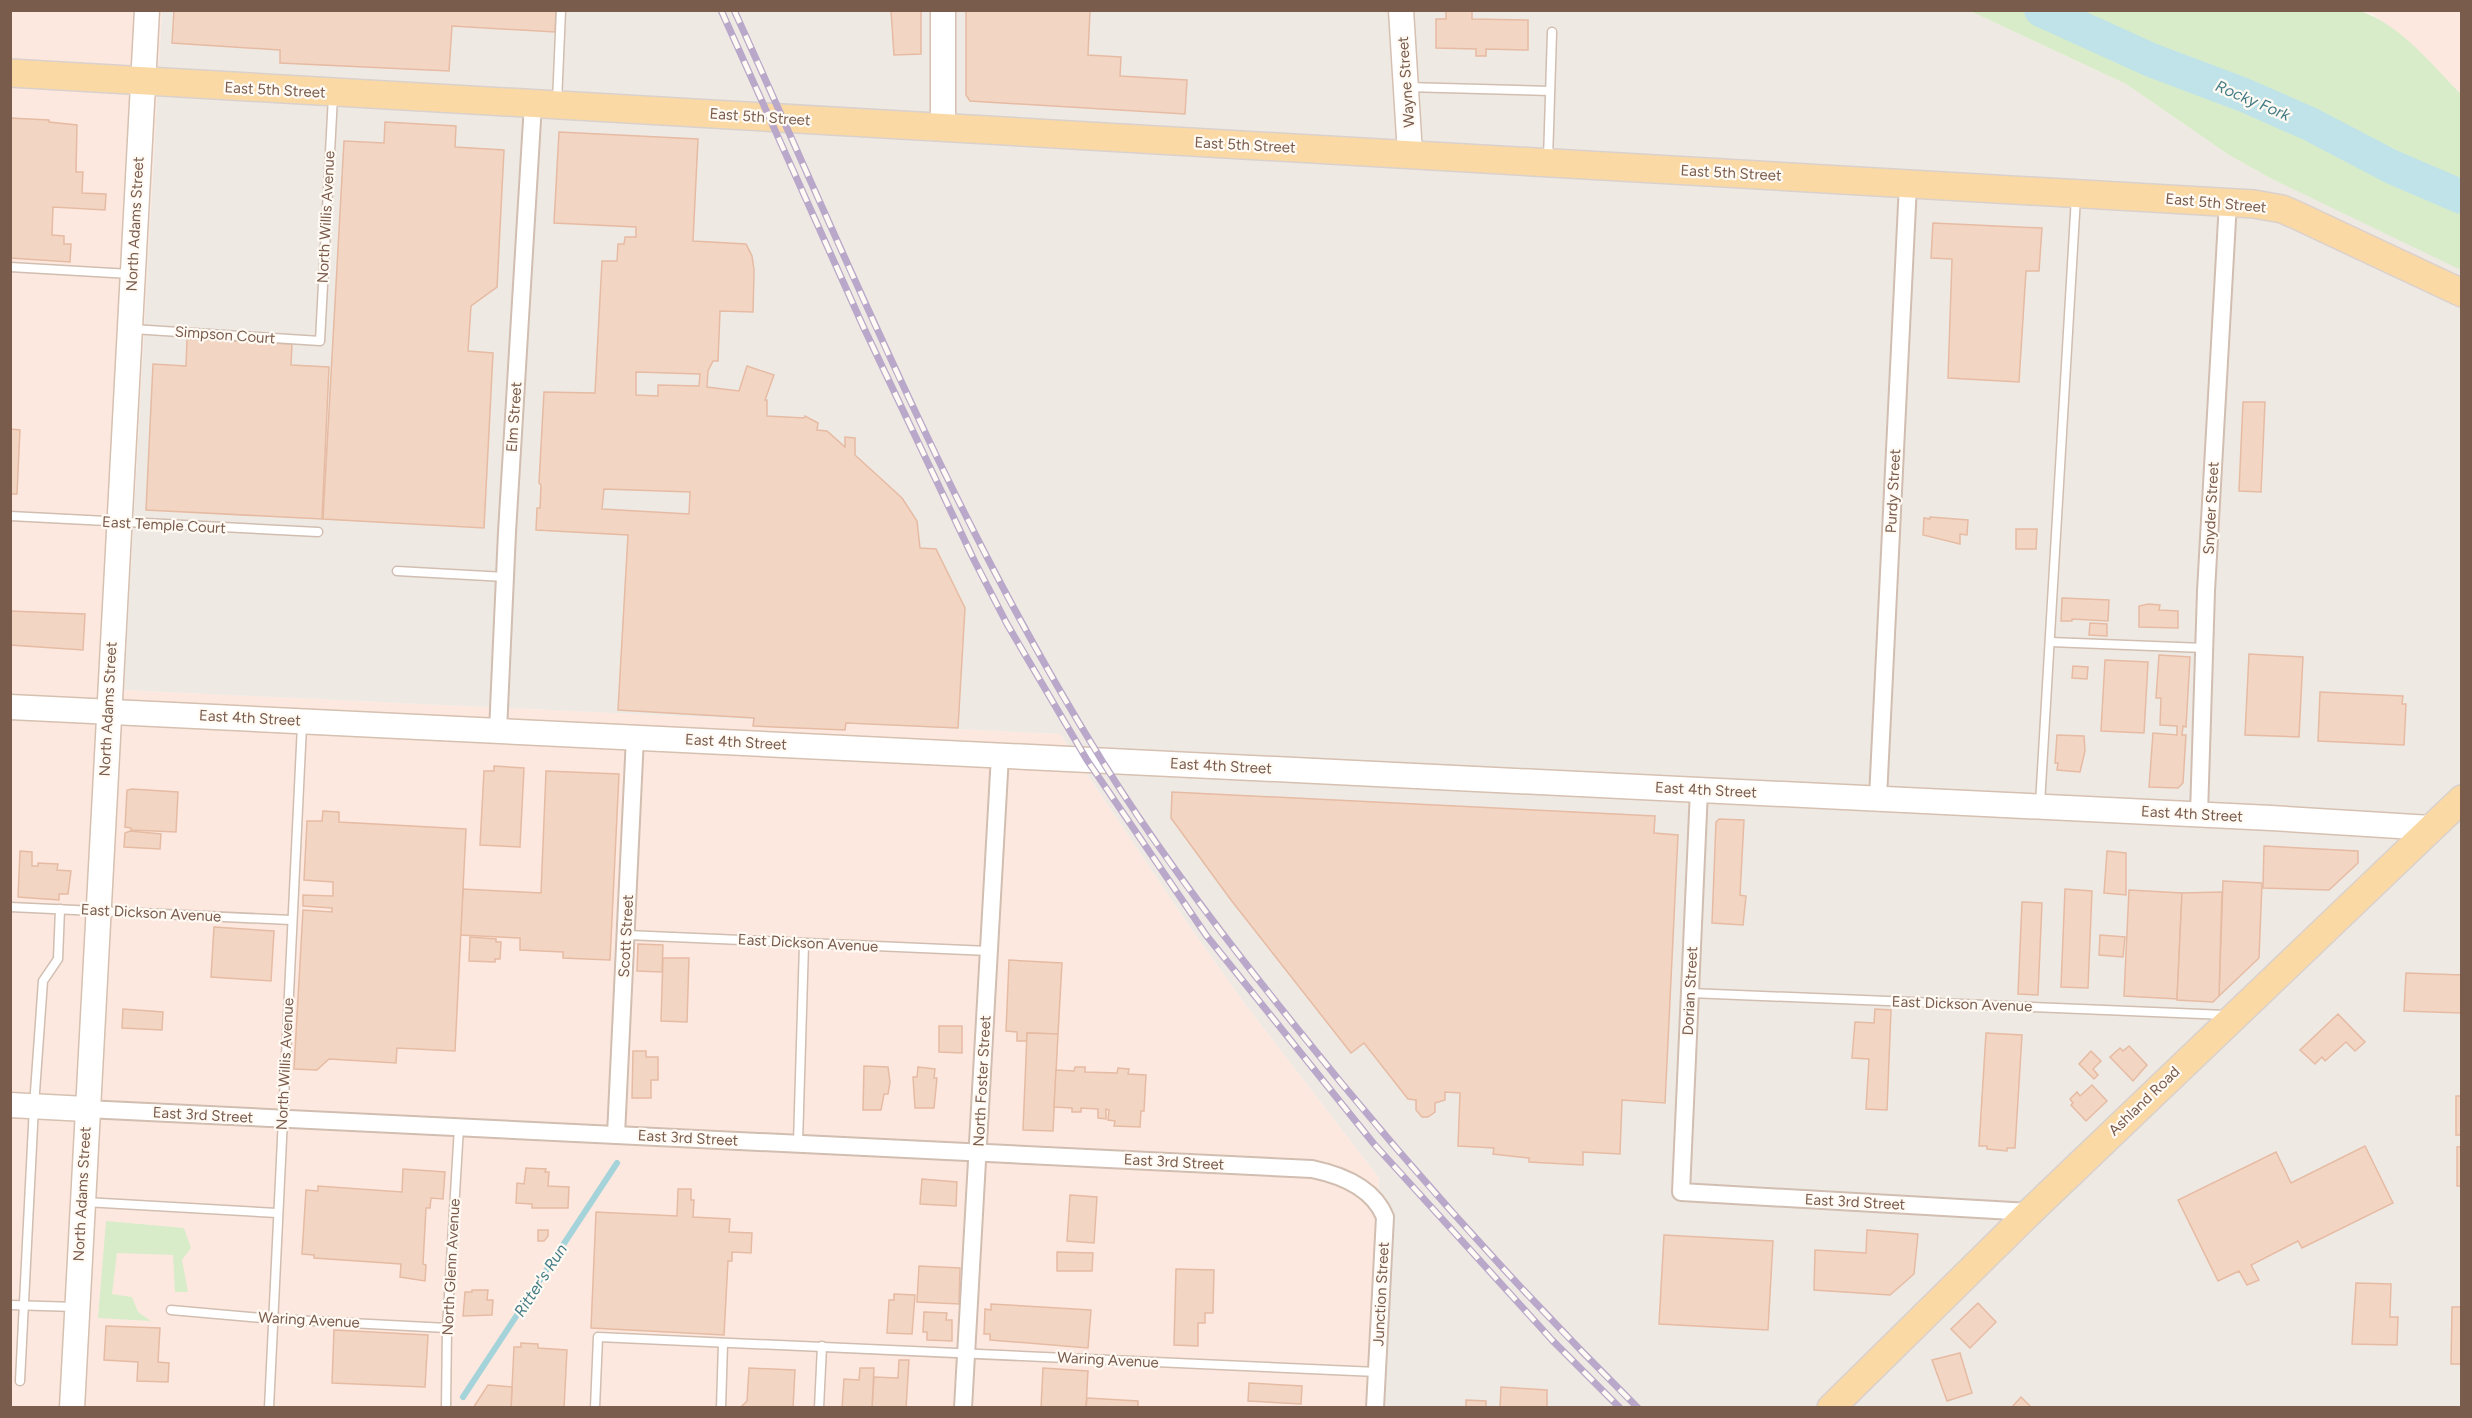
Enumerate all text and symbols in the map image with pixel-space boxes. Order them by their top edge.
street label: Wayne Street [1394,35,1418,128]
water label: Rocky Fork [2213,76,2294,125]
street label: East 5th Street [224,78,326,102]
street label: East 5th Street [709,104,811,130]
street label: East 5th Street [1194,133,1296,157]
street label: North Willis Avenue [314,150,338,284]
street label: North Adams Street [122,156,148,292]
street label: East 5th Street [1680,161,1782,185]
street label: East 5th Street [2165,190,2268,216]
street label: Simpson Court [174,323,276,348]
street label: Elm Street [503,381,525,453]
street label: Purdy Street [1882,448,1904,534]
street label: Snyder Street [2200,461,2222,555]
street label: East Temple Court [102,513,227,537]
street label: North Adams Street [95,641,121,777]
street label: East 4th Street [199,706,302,730]
street label: East 4th Street [685,730,788,754]
street label: East 4th Street [1170,754,1273,778]
street label: East 4th Street [1655,778,1758,802]
street label: East 4th Street [2141,802,2244,826]
street label: Scott Street [615,894,637,978]
street label: East Dickson Avenue [80,900,222,926]
street label: East Dickson Avenue [737,930,879,956]
street label: Dorian Street [1679,946,1701,1036]
street label: East Dickson Avenue [1891,993,2033,1015]
street label: North Willis Avenue [273,997,297,1131]
street label: North Foster Street [970,1015,994,1147]
street label: Ashland Road [2105,1063,2183,1139]
street label: East 3rd Street [152,1103,254,1127]
street label: North Adams Street [69,1126,95,1262]
street label: East 3rd Street [637,1126,739,1150]
street label: East 3rd Street [1123,1150,1225,1174]
street label: East 3rd Street [1804,1190,1906,1214]
street label: North Glenn Avenue [438,1198,464,1336]
water label: Ritter's Run [510,1240,571,1320]
street label: Junction Street [1369,1241,1393,1347]
street label: Waring Avenue [258,1308,360,1332]
street label: Waring Avenue [1057,1348,1159,1372]

